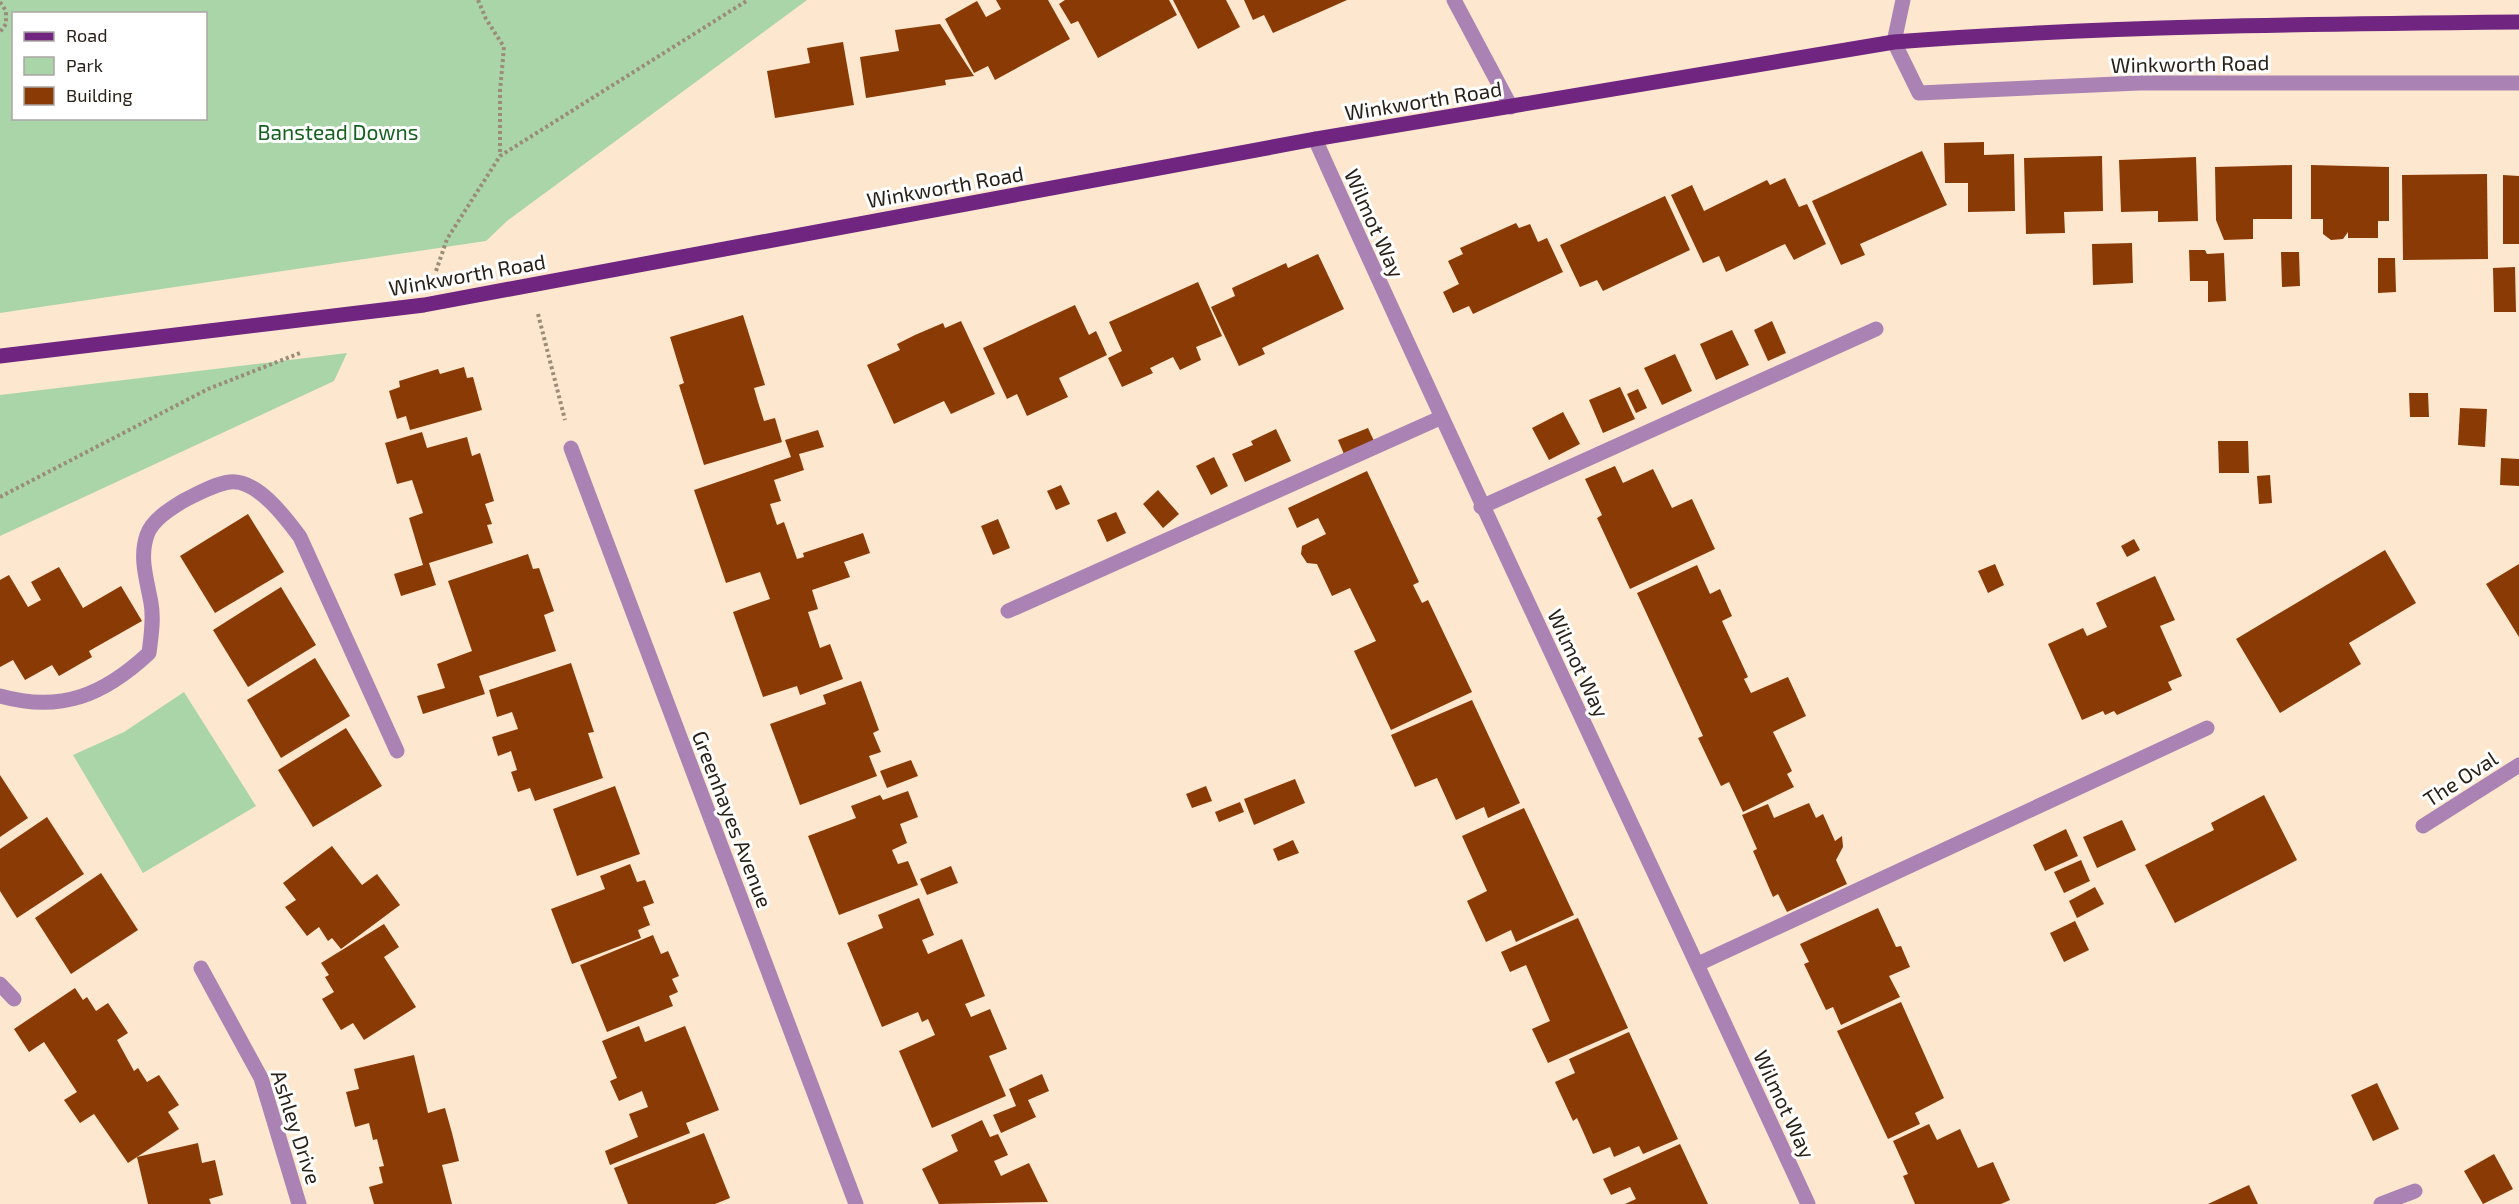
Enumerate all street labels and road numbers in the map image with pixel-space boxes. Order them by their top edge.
street label: Winkworth Road [2110,49,2270,77]
street label: Winkworth Road [1343,75,1503,125]
street label: Winkworth Road [865,160,1025,212]
street label: Wilmot Way [1340,165,1410,281]
street label: Winkworth Road [387,248,547,300]
street label: Wilmot Way [1543,605,1615,721]
street label: Greenhayes Avenue [688,727,778,911]
street label: The Oval [2418,744,2502,811]
street label: Wilmot Way [1749,1046,1821,1162]
street label: Ashley Drive [267,1067,327,1187]

